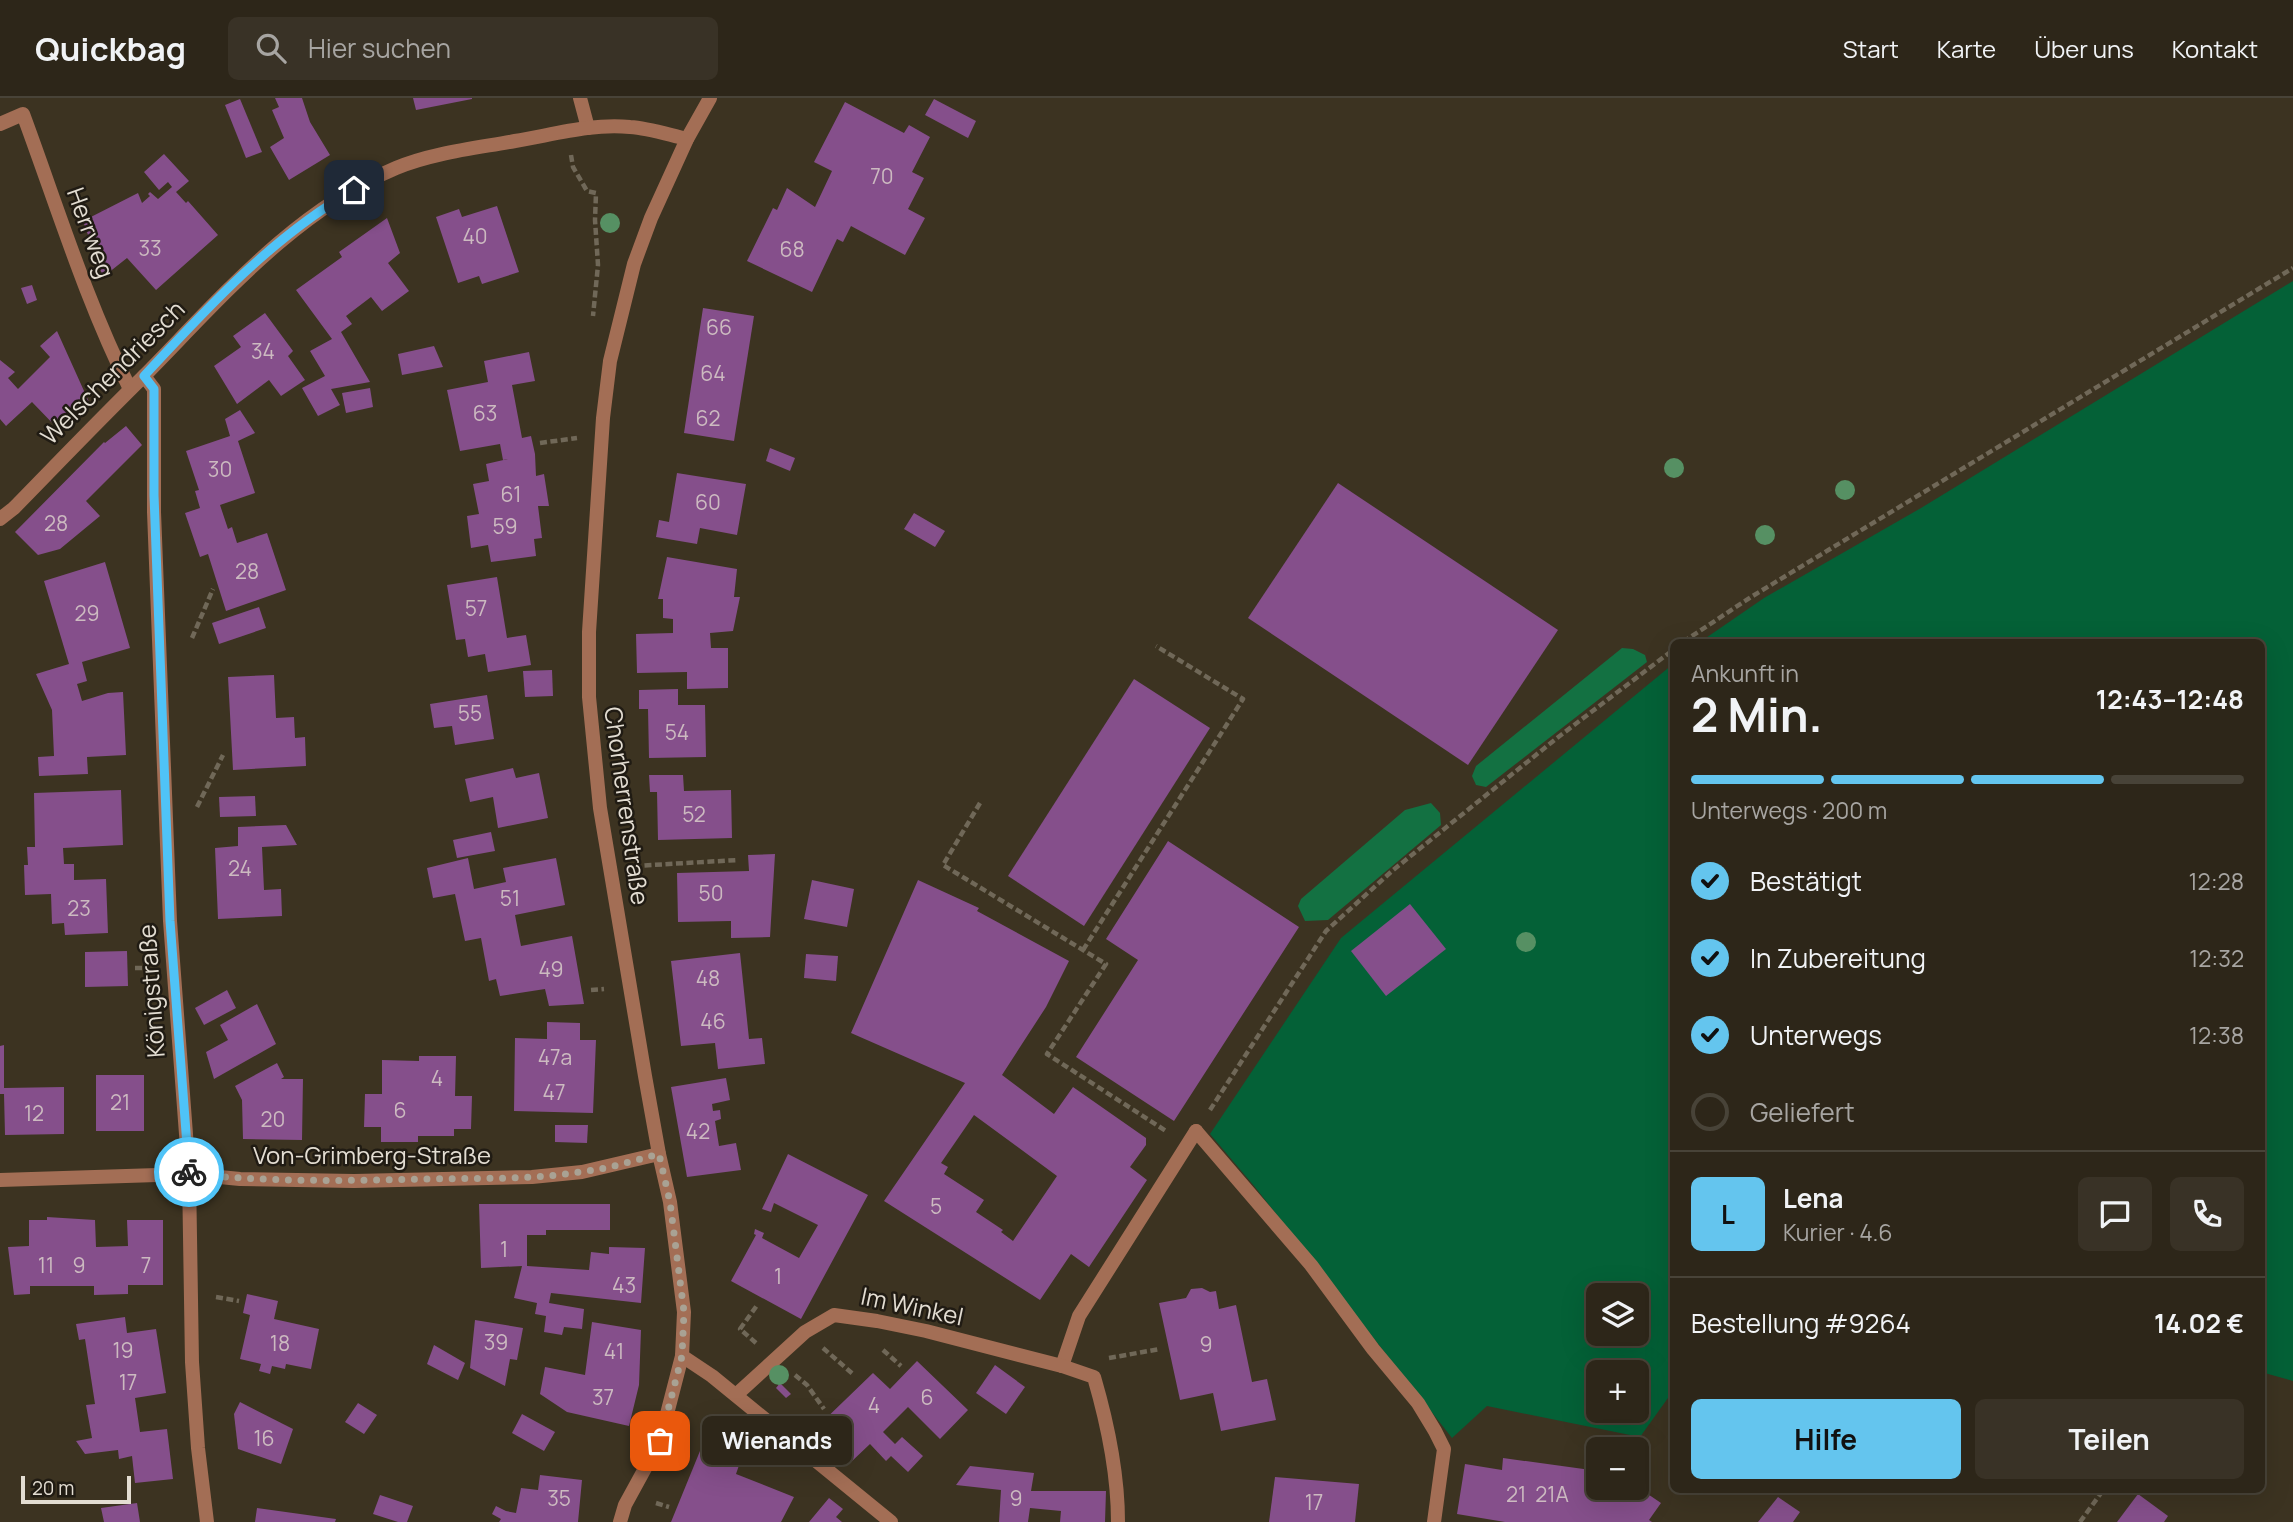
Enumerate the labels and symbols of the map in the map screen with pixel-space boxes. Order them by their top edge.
pin [324,160,384,220]
house number: 70 [870,162,894,190]
street label: Herrweg [60,183,123,282]
house number: 40 [462,222,488,250]
house number: 33 [138,234,162,262]
house number: 68 [779,235,805,263]
street label: Welschendriesch [33,293,191,451]
house number: 66 [706,313,732,341]
house number: 34 [251,337,275,365]
house number: 64 [700,359,726,387]
house number: 63 [473,399,497,427]
house number: 62 [695,404,721,432]
house number: 30 [208,455,232,483]
house number: 61 [501,480,521,508]
house number: 60 [695,488,721,516]
house number: 28 [44,509,68,537]
house number: 59 [492,512,518,540]
house number: 28 [235,557,259,585]
house number: 57 [465,594,487,622]
house number: 29 [74,599,100,627]
house number: 55 [458,699,482,727]
street label: Chorherrenstraße [597,705,658,907]
house number: 54 [665,718,689,746]
house number: 52 [682,800,706,828]
house number: 24 [228,854,252,882]
house number: 50 [699,879,723,907]
house number: 51 [500,884,520,912]
house number: 23 [67,894,91,922]
street label: Königstraße [129,923,172,1059]
house number: 49 [538,955,564,983]
house number: 48 [696,964,720,992]
house number: 46 [700,1007,726,1035]
house number: 47a [538,1043,572,1071]
house number: 4 [431,1064,443,1092]
house number: 47 [543,1078,565,1106]
house number: 21 [110,1088,130,1116]
house number: 6 [393,1096,407,1124]
house number: 12 [24,1099,44,1127]
house number: 20 [261,1105,285,1133]
house number: 42 [686,1117,710,1145]
courier [154,1137,224,1207]
street label: Von-Grimberg-Straße [253,1138,491,1171]
house number: 5 [930,1192,942,1220]
house number: 1 [500,1235,508,1263]
house number: 11 [38,1251,54,1279]
house number: 9 [72,1251,86,1279]
house number: 7 [141,1251,151,1279]
house number: 1 [774,1262,782,1290]
house number: 43 [612,1271,636,1299]
street label: Im Winkel [858,1279,967,1332]
house number: 39 [484,1328,508,1356]
house number: 18 [270,1329,290,1357]
house number: 9 [1199,1330,1213,1358]
house number: 19 [112,1336,134,1364]
house number: 41 [604,1337,624,1365]
house number: 17 [119,1368,137,1396]
house number: 37 [592,1383,614,1411]
house number: 6 [920,1383,934,1411]
house number: 4 [868,1391,880,1419]
pin [630,1411,690,1471]
callout: Wienands [702,1416,852,1466]
house number: 16 [253,1424,275,1452]
scale bar [21,1473,131,1505]
house number: 21 [1506,1480,1526,1508]
house number: 21A [1535,1480,1569,1508]
house number: 35 [547,1484,571,1512]
house number: 9 [1009,1484,1023,1512]
house number: 17 [1305,1488,1323,1516]

